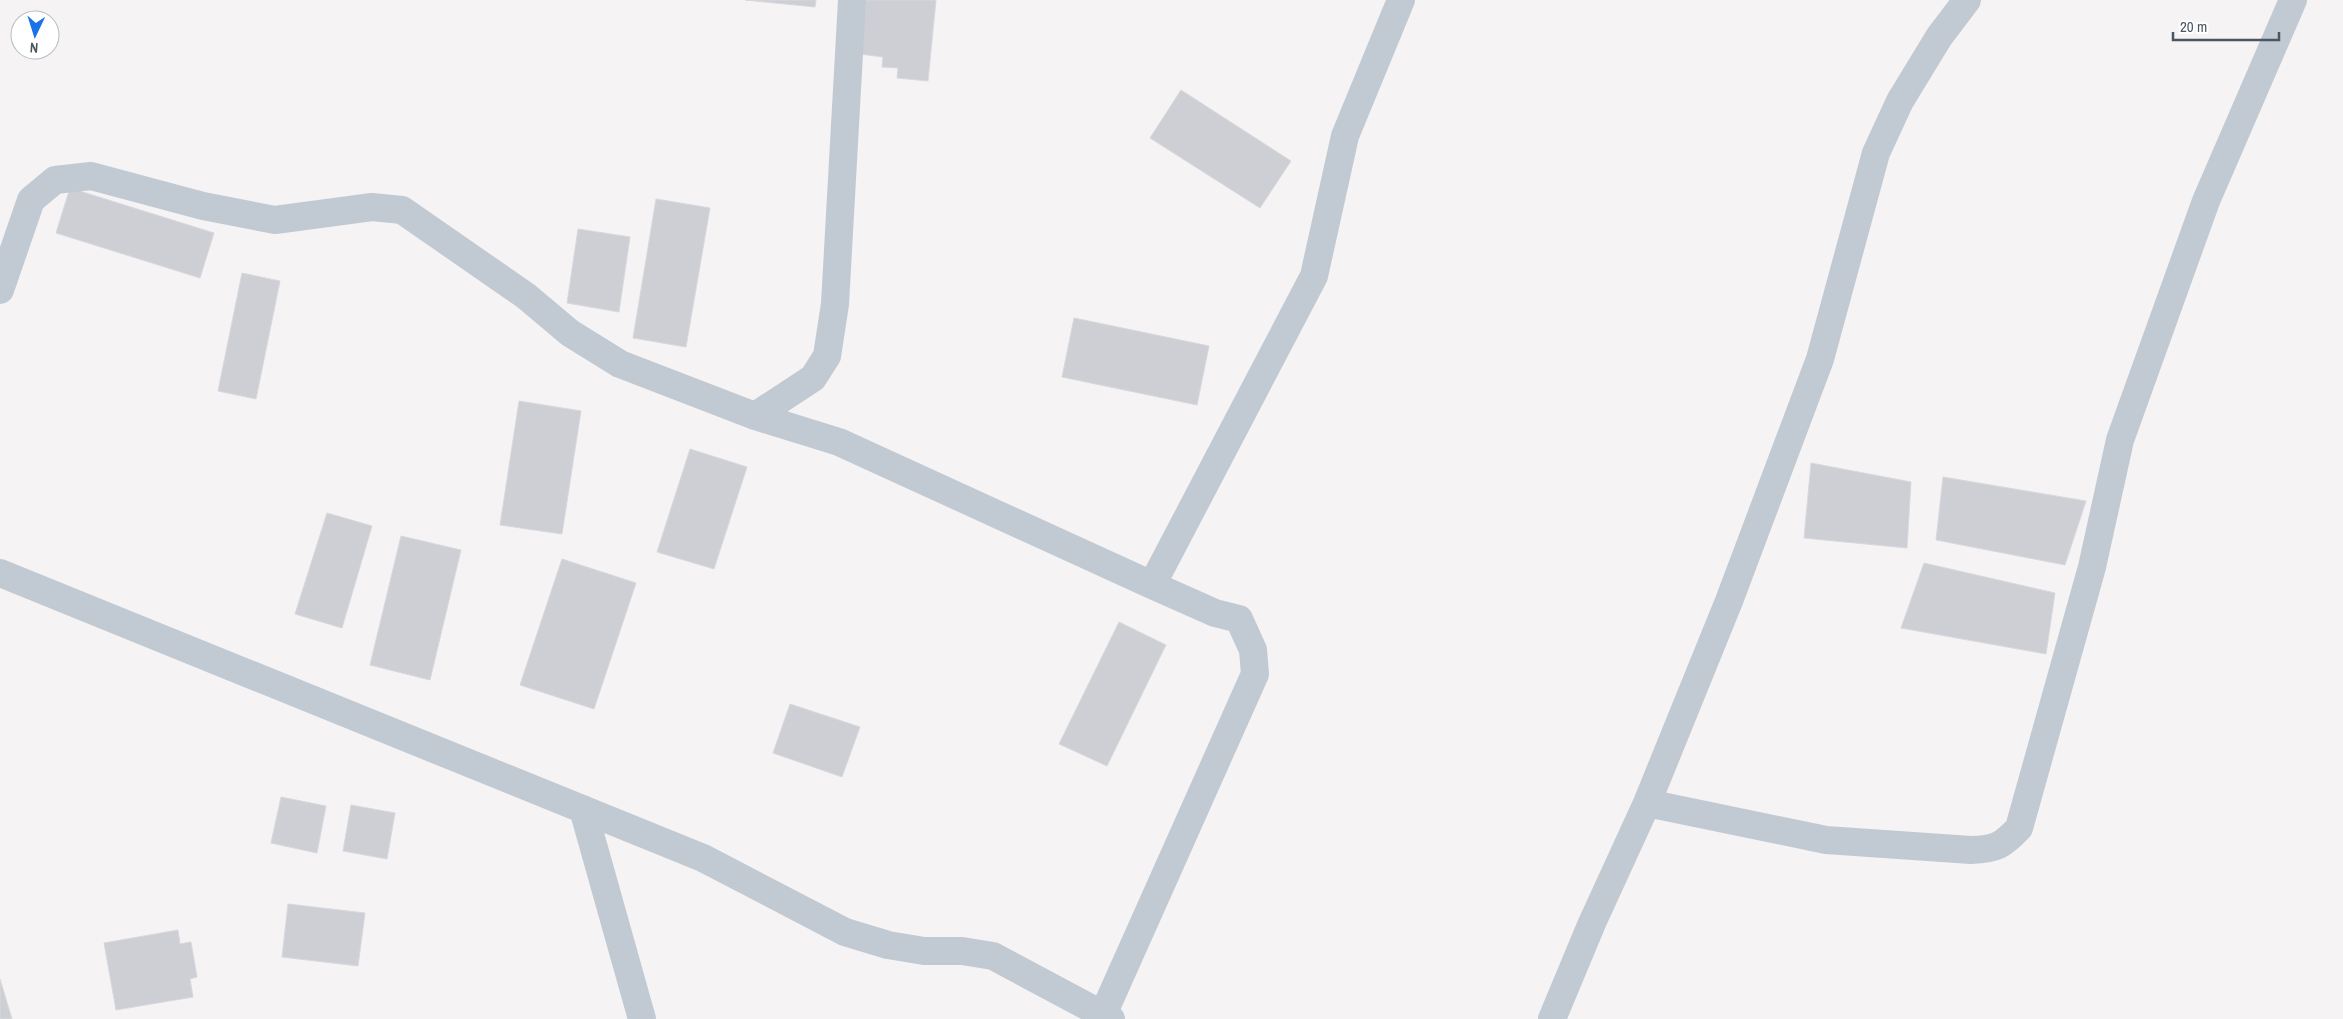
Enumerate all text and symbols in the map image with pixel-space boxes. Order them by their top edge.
north arrow [10,10,60,60]
scale bar [2173,10,2279,42]
text: 20 m [2180,16,2207,37]
text: N [29,39,39,57]

